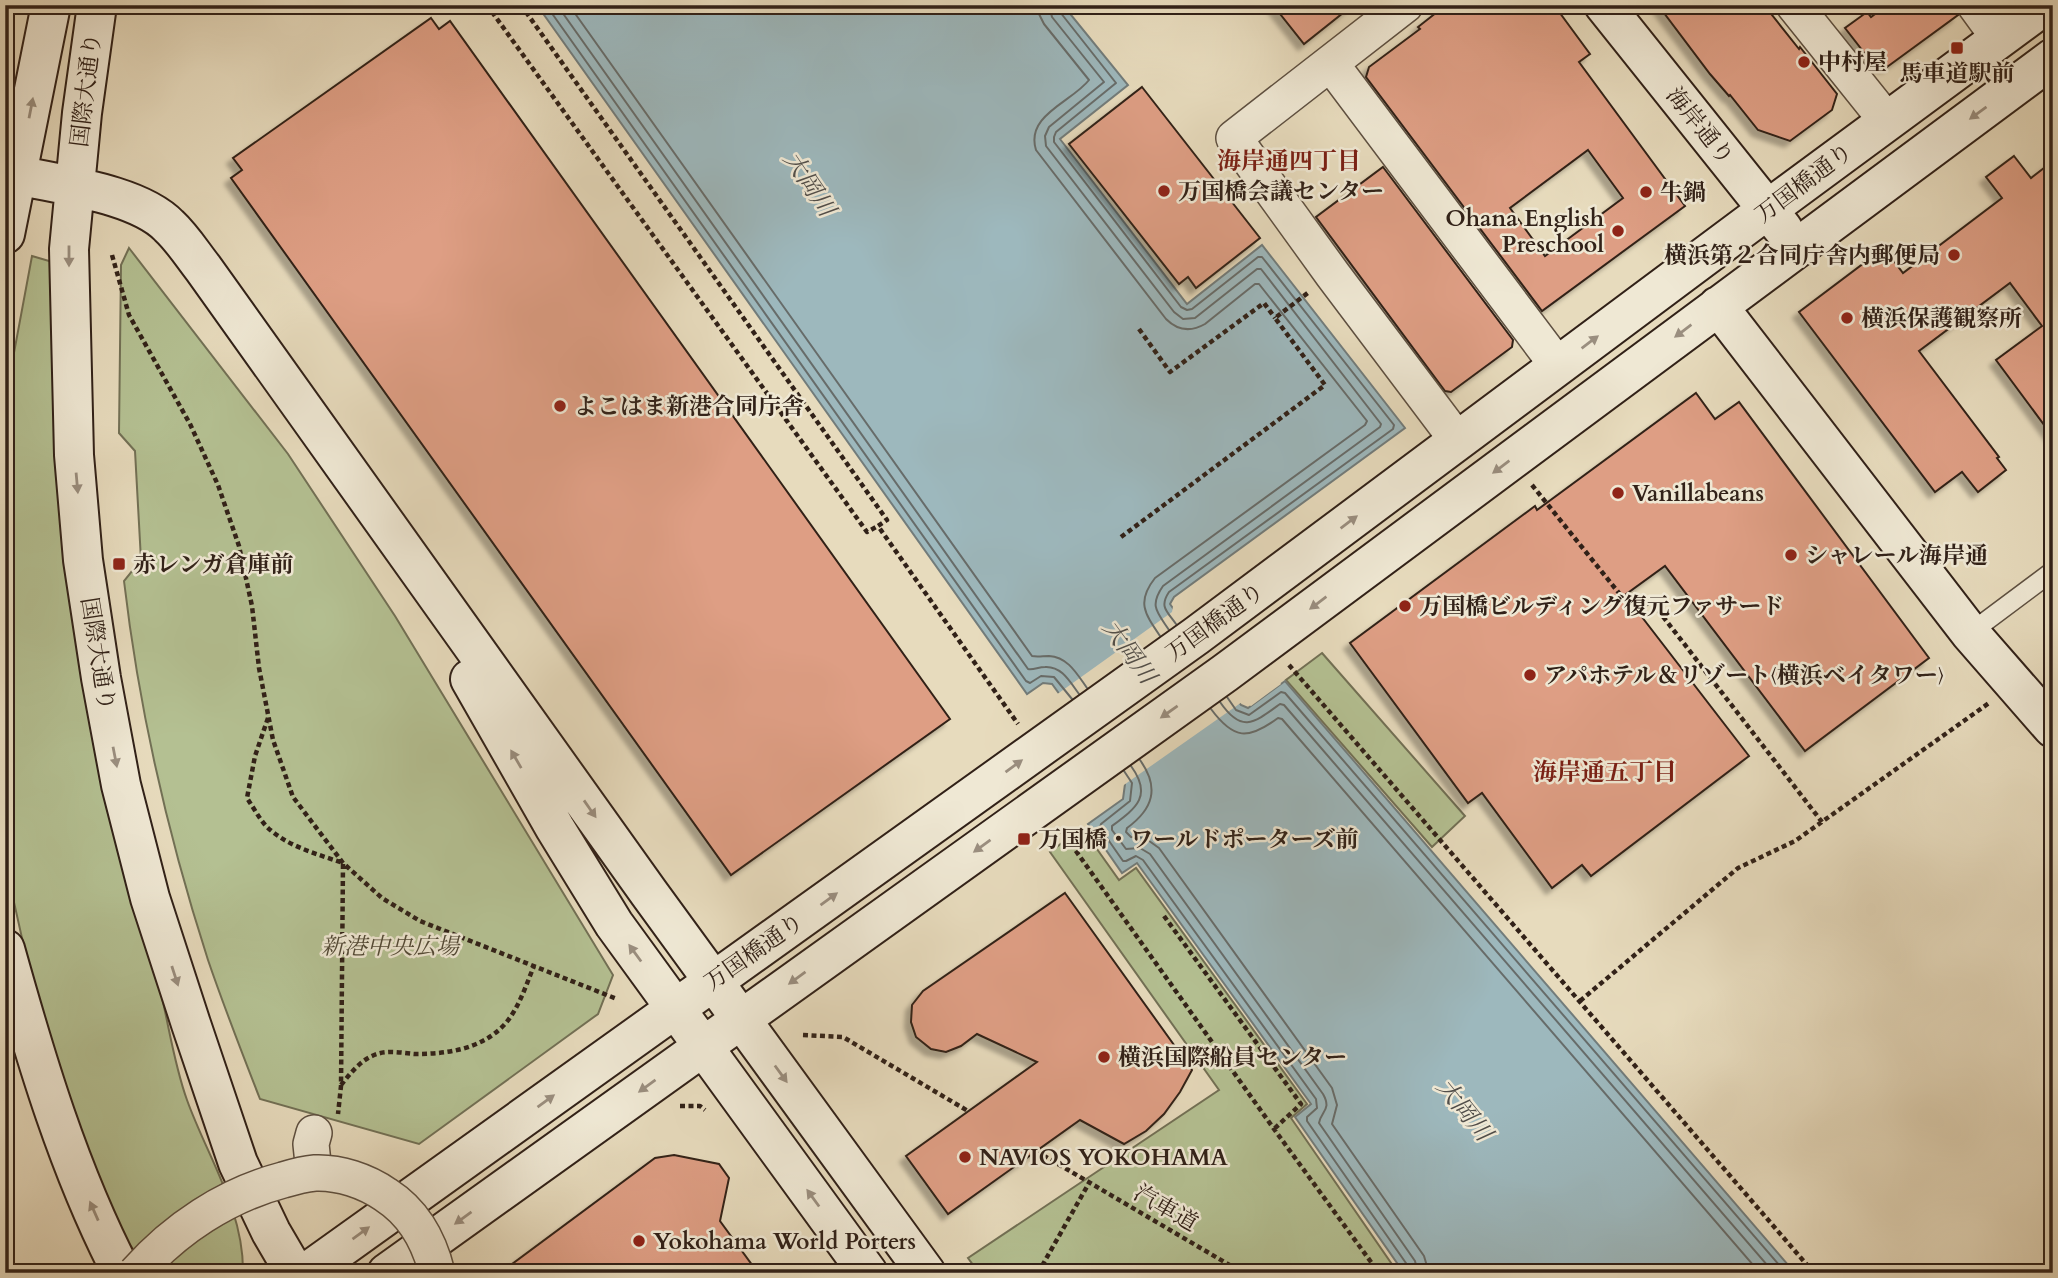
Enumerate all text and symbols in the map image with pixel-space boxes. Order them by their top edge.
street label: 国際大通り [64,31,108,149]
marker: 馬車道駅前 [1949,40,1965,56]
place label: 中村屋 [1818,47,1887,78]
marker: 中村屋 [1796,54,1812,70]
place label: 馬車道駅前 [1900,58,2015,89]
street label: 海岸通り [1659,80,1741,172]
one-way arrow [25,97,36,119]
one-way arrow [1969,106,1987,120]
street label: 万国橋通り [1749,136,1859,230]
water label: 大岡川 [775,145,844,226]
district label: 海岸通四丁目 [1217,145,1361,178]
place label: 万国橋会議センター [1178,176,1384,207]
place label: 牛鍋 [1660,177,1706,208]
marker: 万国橋会議センター [1156,183,1172,199]
marker: 牛鍋 [1638,184,1654,200]
place label: Ohana English Preschool [1445,203,1604,260]
marker: Ohana English Preschool [1610,223,1626,239]
place label: 横浜第２合同庁舎内郵便局 [1664,240,1940,271]
one-way arrow [63,245,75,267]
marker: 横浜第２合同庁舎内郵便局 [1946,247,1962,263]
place label: 横浜保護観察所 [1861,303,2022,334]
marker: 横浜保護観察所 [1839,310,1855,326]
one-way arrow [1674,324,1692,338]
one-way arrow [1581,334,1599,349]
place label: よこはま新港合同庁舎 [574,391,804,422]
marker: よこはま新港合同庁舎 [552,398,568,414]
one-way arrow [1492,460,1510,474]
one-way arrow [72,473,83,495]
place label: Vanillabeans [1632,478,1764,509]
marker: Vanillabeans [1610,485,1626,501]
one-way arrow [1340,515,1358,529]
place label: シャレール海岸通 [1805,540,1988,571]
marker: シャレール海岸通 [1783,547,1799,563]
place label: 赤レンガ倉庫前 [133,549,293,580]
marker: 赤レンガ倉庫前 [111,556,127,572]
street label: 万国橋通り [1159,576,1271,668]
place label: 万国橋ビルディング復元ファサード [1419,591,1784,622]
street label: 国際大通り [74,595,122,713]
one-way arrow [1309,596,1327,610]
marker: 万国橋ビルディング復元ファサード [1397,598,1413,614]
water label: 大岡川 [1094,613,1165,693]
place label: アパホテル＆リゾート〈横浜ベイタワー〉 [1544,660,1944,691]
marker: アパホテル＆リゾート〈横浜ベイタワー〉 [1522,667,1538,683]
one-way arrow [1160,705,1178,719]
one-way arrow [110,746,121,768]
one-way arrow [510,750,522,769]
district label: 海岸通五丁目 [1533,756,1677,789]
one-way arrow [1005,759,1023,773]
one-way arrow [583,800,597,818]
place label: 万国橋・ワールドポーターズ前 [1038,824,1358,855]
marker: 万国橋・ワールドポーターズ前 [1016,831,1032,847]
one-way arrow [973,839,991,853]
one-way arrow [820,892,838,906]
street label: 万国橋通り [698,906,810,998]
park label: 新港中央広場 [321,931,461,962]
one-way arrow [629,944,643,962]
one-way arrow [171,966,181,987]
one-way arrow [788,971,806,985]
place label: 横浜国際船員センター [1118,1042,1347,1073]
marker: 横浜国際船員センター [1096,1049,1112,1065]
one-way arrow [774,1065,788,1083]
water label: 大岡川 [1429,1072,1501,1151]
one-way arrow [638,1078,656,1092]
one-way arrow [537,1094,555,1108]
place label: NAVIOS YOKOHAMA [979,1142,1229,1173]
marker: NAVIOS YOKOHAMA [957,1149,973,1165]
street label: 汽車道 [1128,1177,1204,1239]
one-way arrow [806,1189,820,1207]
one-way arrow [88,1201,100,1221]
one-way arrow [454,1211,472,1225]
one-way arrow [352,1226,370,1240]
place label: Yokohama World Porters [653,1226,916,1257]
marker: Yokohama World Porters [631,1233,647,1249]

